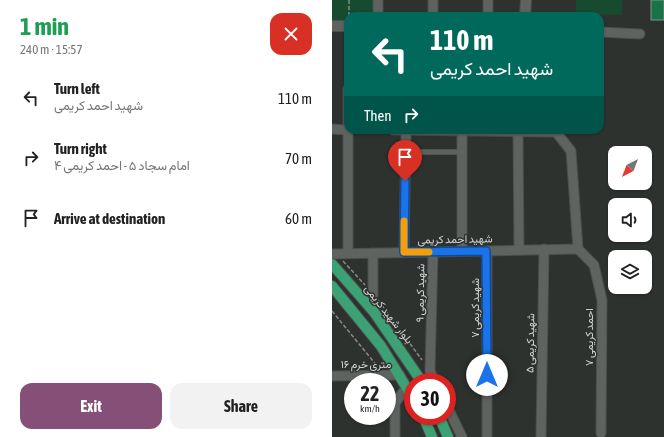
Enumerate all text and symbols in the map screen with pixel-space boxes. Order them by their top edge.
text: 1 min [20,13,69,40]
button: close [270,13,312,55]
text: 110 m [430,24,493,56]
icon: left [364,28,416,80]
text: 240 m · 15:57 [20,42,83,57]
text: شهید احمد کریمی [430,58,553,79]
text: Turn left [54,80,100,97]
icon: left [20,87,42,109]
text: 110 m [278,90,312,107]
text: شهید احمد کریمی [54,98,143,113]
icon: right [400,104,422,126]
text: Then [364,107,392,124]
text: Turn right [54,140,107,157]
pin [388,140,422,181]
icon: arrive [394,146,416,168]
north arrow [608,146,652,190]
map controls [608,146,652,294]
icon: right [20,147,42,169]
text: 70 m [285,150,312,167]
text: امام سجاد ۵ - احمد کریمی ۴ [54,158,190,173]
button: sound [608,198,652,242]
icon: arrive [20,207,42,229]
text: Arrive at destination [54,210,165,227]
text: 60 m [285,210,312,227]
street label: شهید احمد کریمی [417,232,493,247]
button: layers [608,250,652,294]
street label: شهید کریمی ۹ [413,263,428,322]
street label: شهید کریمی ۷ [469,278,482,338]
street label: بلوار شهید کریمی [362,282,416,346]
street label: احمد کریمی ۷ [583,308,596,366]
street label: شهید کریمی ۵ [523,313,538,373]
position arrow [466,354,508,396]
street label: ۱۶ متری خرم [341,358,391,372]
speed limit sign: 30 [404,373,456,425]
text: 22 [361,382,379,405]
button: Exit [20,383,162,429]
button: Share [170,383,312,429]
text: km/h [360,403,380,414]

